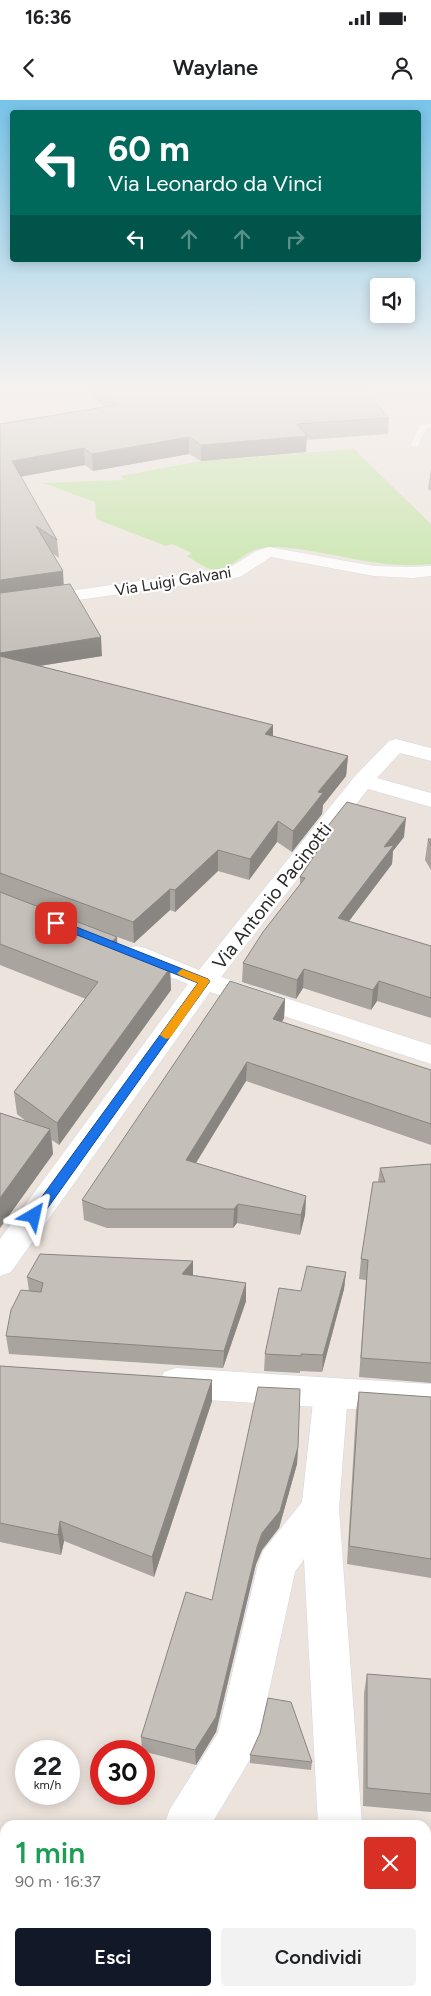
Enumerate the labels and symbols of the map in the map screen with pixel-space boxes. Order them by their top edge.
street label: Via Luigi Galvani [113,562,233,600]
street label: Via Antonio Pacinotti [208,818,336,974]
pin [35,902,77,944]
position arrow [7,1189,59,1241]
speed limit sign: 30 [90,1740,155,1805]

